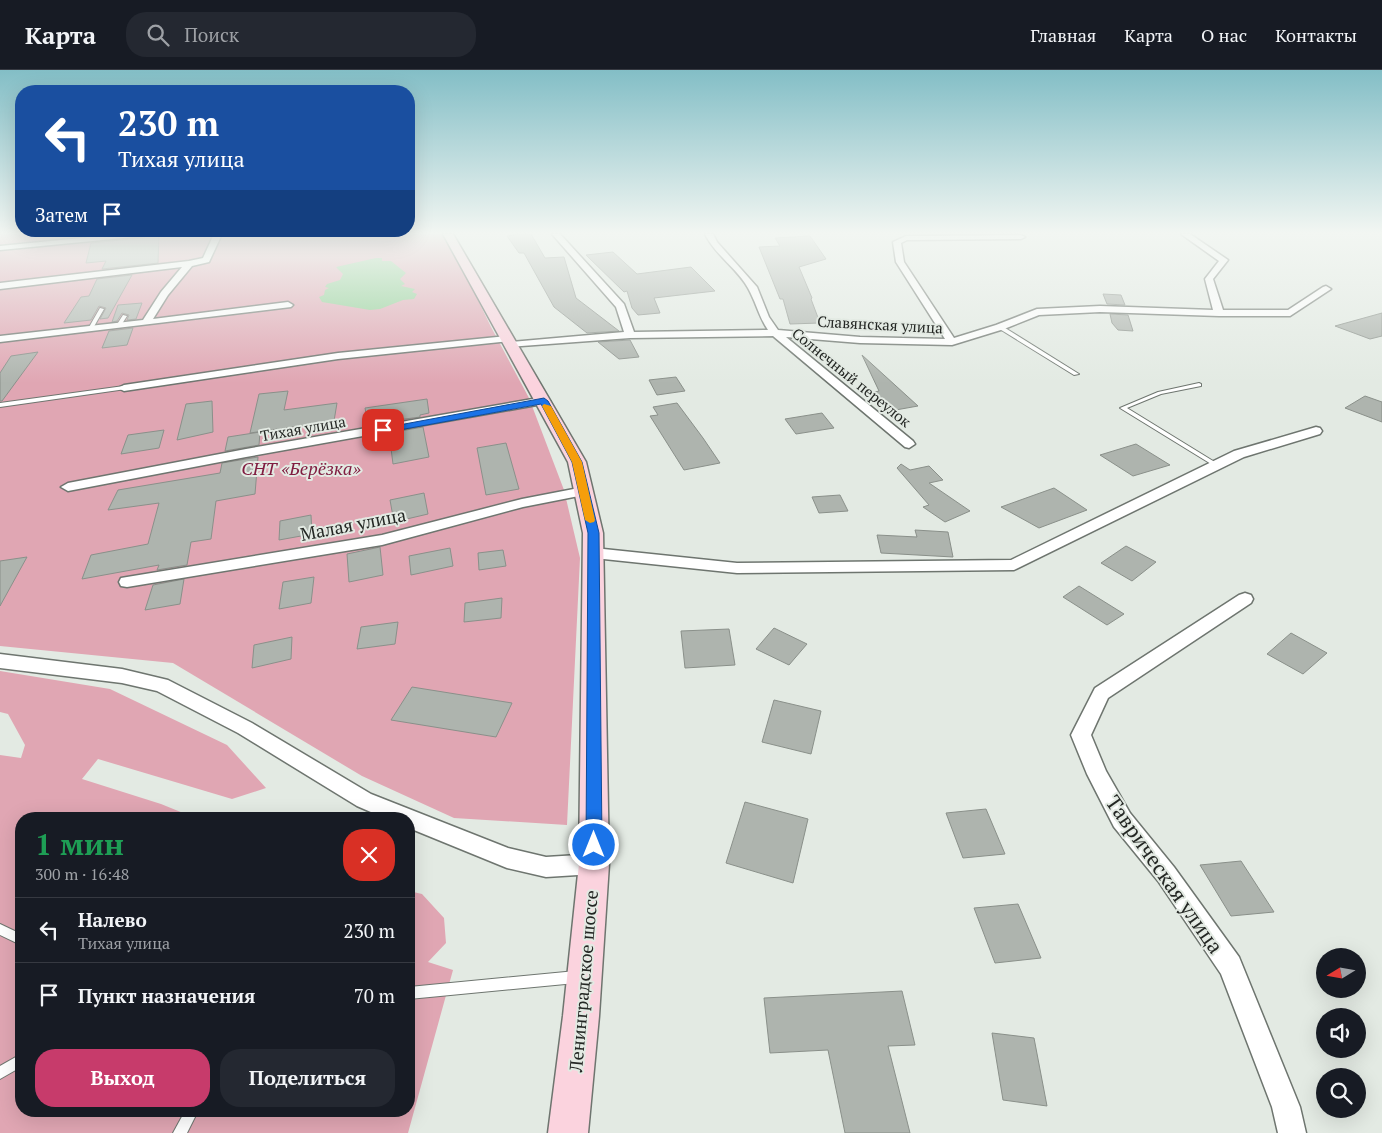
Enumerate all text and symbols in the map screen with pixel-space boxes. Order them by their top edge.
search box [126,12,476,57]
text: Карта [25,19,96,51]
icon: search [144,21,172,49]
text: Поиск [184,22,239,47]
text: Главная [1030,23,1096,47]
text: Карта [1124,23,1173,47]
text: О нас [1201,23,1247,47]
text: Контакты [1275,23,1357,47]
text: 230 m [118,100,219,146]
icon: left [35,105,100,170]
text: Тихая улица [118,144,245,173]
icon: arrive [98,200,126,228]
text: Затем [35,202,88,227]
street label: Славянская улица [817,311,944,337]
street label: Солнечный переулок [788,323,916,432]
pin [362,409,404,451]
street label: Тихая улица [259,411,348,445]
icon: arrive [369,416,397,444]
park label: СНТ «Берёзка» [241,456,361,480]
street label: Малая улица [298,502,408,546]
street label: Таврическая улица [1100,789,1230,959]
position arrow [567,818,619,870]
text: 1 мин [35,824,124,864]
button: close [343,829,395,881]
text: 300 m · 16:48 [35,863,129,885]
street label: Ленинградское шоссе [563,889,603,1074]
text: Налево [78,907,147,932]
icon: left [35,916,63,944]
text: 230 m [344,918,395,943]
text: Тихая улица [78,932,170,954]
north arrow [1316,948,1366,998]
map controls [1316,948,1366,1118]
icon: arrive [35,981,63,1009]
text: Пункт назначения [78,983,255,1008]
text: 70 m [354,983,395,1008]
button: sound [1316,1008,1366,1058]
button: Выход [35,1049,210,1107]
button: Поделиться [220,1049,395,1107]
button: search [1316,1068,1366,1118]

